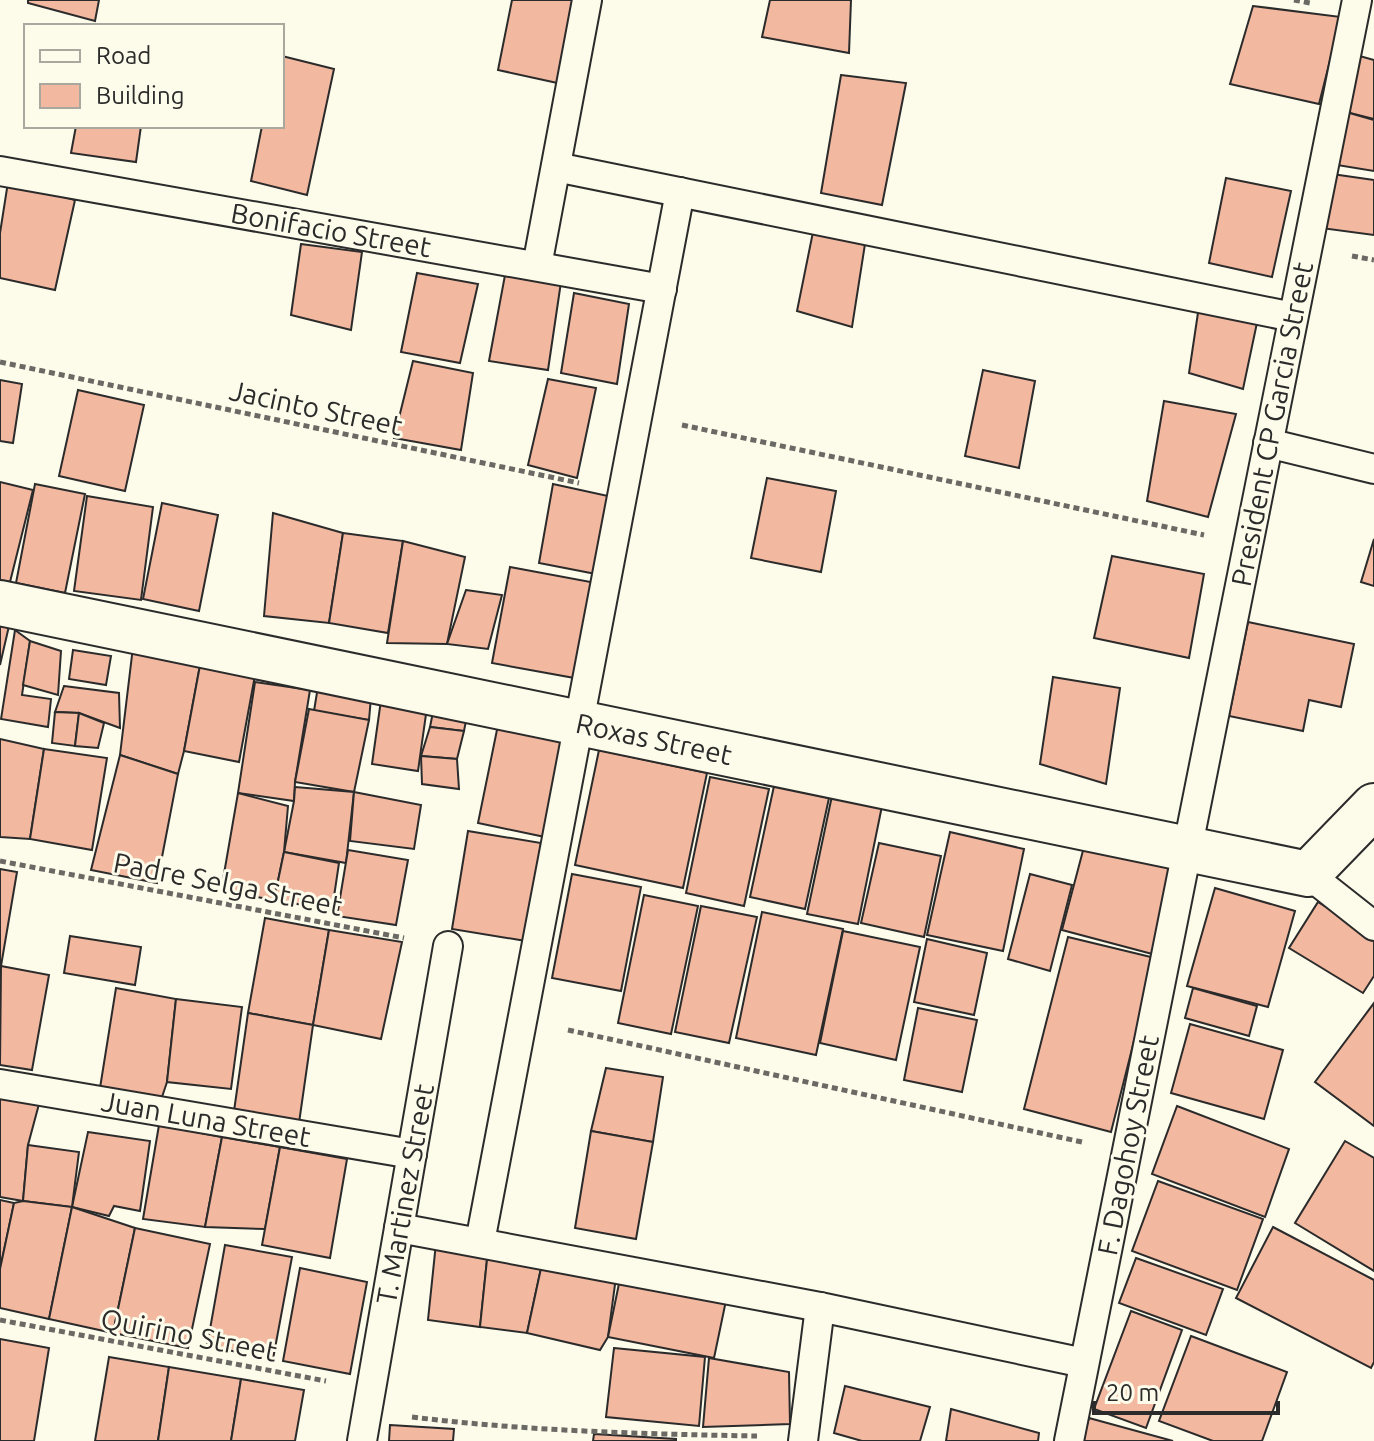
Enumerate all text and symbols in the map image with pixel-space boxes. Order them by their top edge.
legend [24,24,284,128]
text: Road [96,42,151,69]
text: Building [96,82,184,109]
street label: Bonifacio Street [229,197,434,262]
street label: President CP Garcia Street [1225,259,1318,589]
street label: Jacinto Street [227,374,405,441]
street label: Roxas Street [573,707,735,770]
street label: Padre Selga Street [111,846,345,921]
street label: F. Dagohoy Street [1091,1032,1164,1258]
street label: T. Martinez Street [370,1081,439,1306]
street label: Juan Luna Street [99,1085,313,1152]
street label: Quirino Street [98,1302,280,1367]
scale bar [1094,1365,1278,1415]
text: 20 m [1106,1379,1159,1406]

